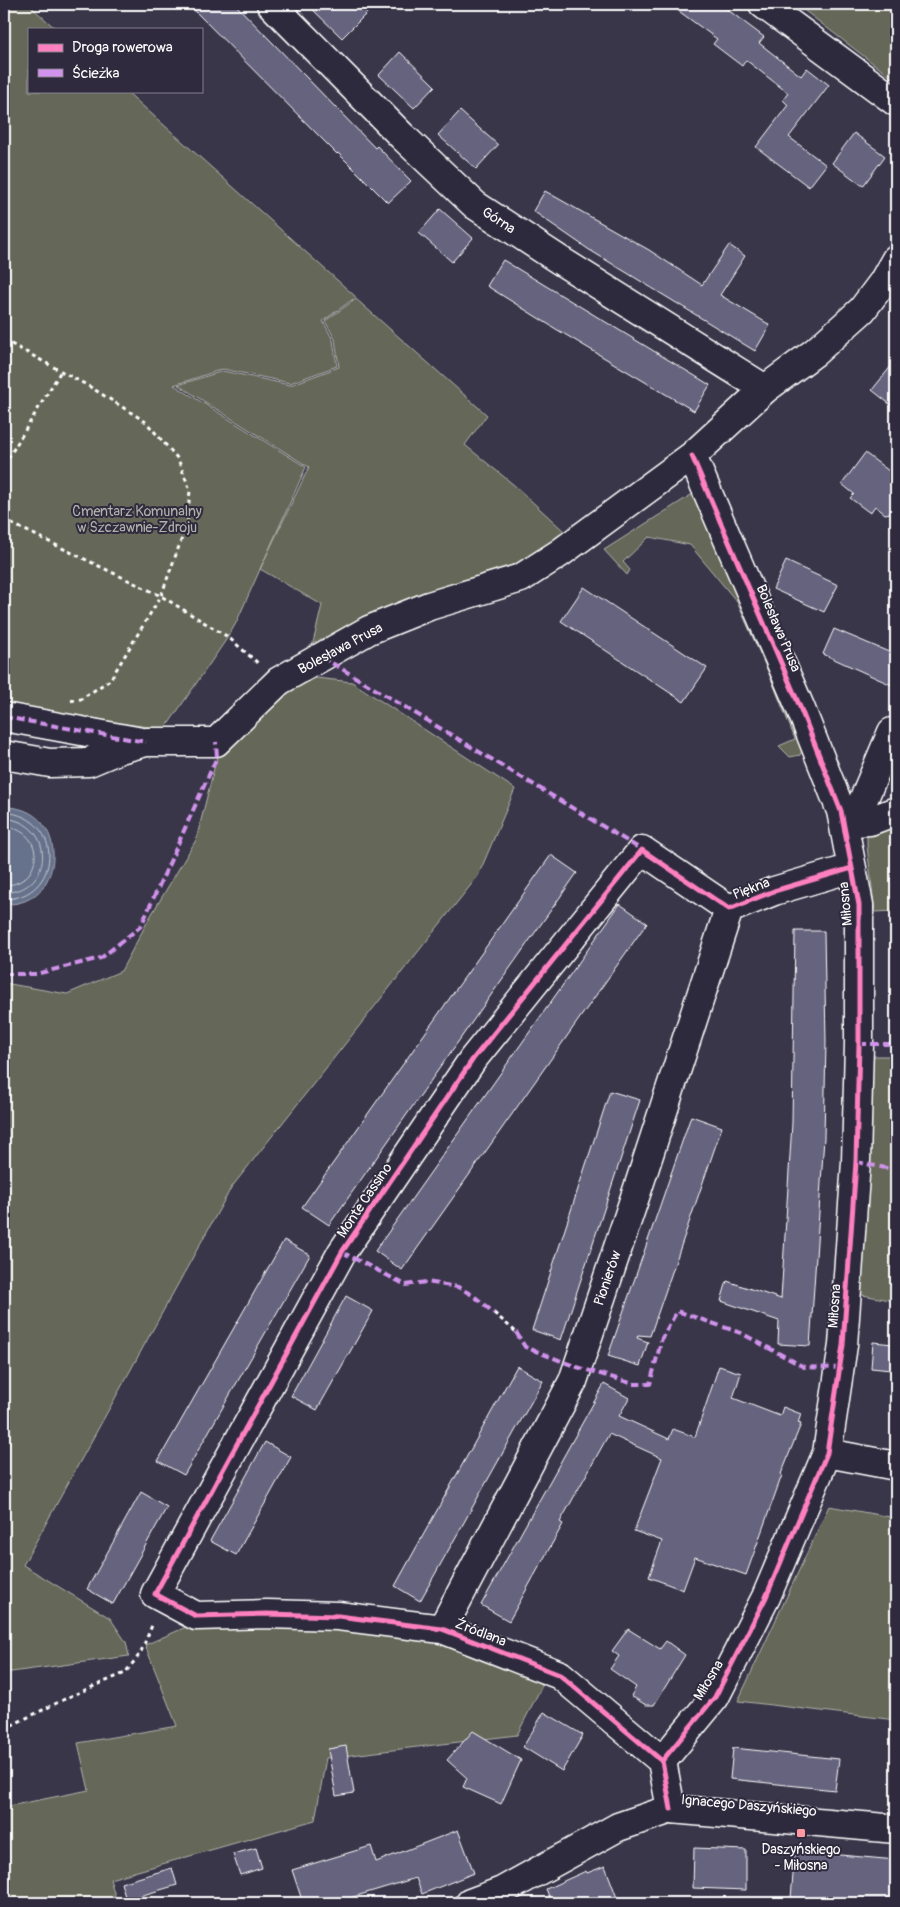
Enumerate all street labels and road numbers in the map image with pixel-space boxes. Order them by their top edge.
street label: Górna [479,203,519,237]
street label: Bolesława Prusa [753,582,805,674]
street label: Bolesława Prusa [295,619,385,678]
street label: Piękna [730,874,772,903]
street label: Miłosna [835,881,856,927]
street label: Monte Cassino [333,1159,396,1241]
street label: Pionierów [590,1248,625,1308]
street label: Miłosna [824,1283,845,1329]
street label: Źródlana [453,1615,509,1650]
street label: Miłosna [690,1657,727,1704]
street label: Ignacego Daszyńskiego [680,1791,818,1820]

